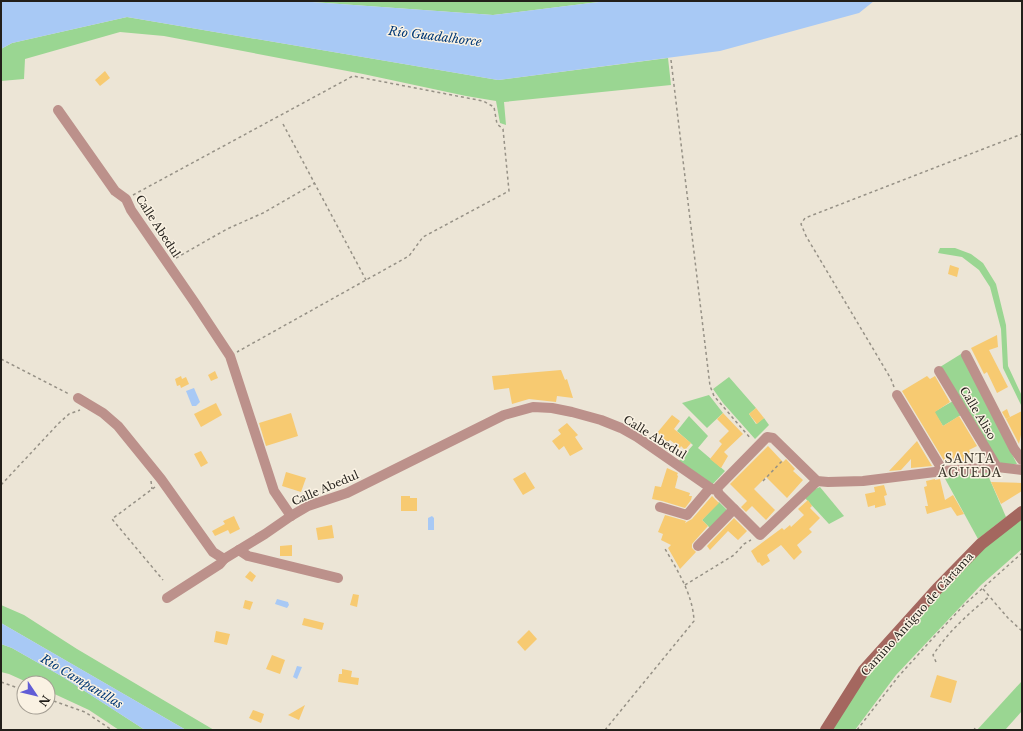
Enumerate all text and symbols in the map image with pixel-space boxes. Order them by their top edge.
water label: Río Guadalhorce [387,23,483,49]
street label: Calle Abedul [133,192,184,260]
street label: Calle Aliso [957,384,999,442]
street label: Calle Abedul [621,412,689,462]
district label: SANTA ÁGUEDA [937,451,1002,480]
street label: Calle Abedul [289,467,361,508]
street label: Camino Antiguo de Cártama [858,549,977,679]
water label: Río Campanillas [37,650,126,712]
north arrow [16,675,56,715]
text: N [35,692,53,710]

